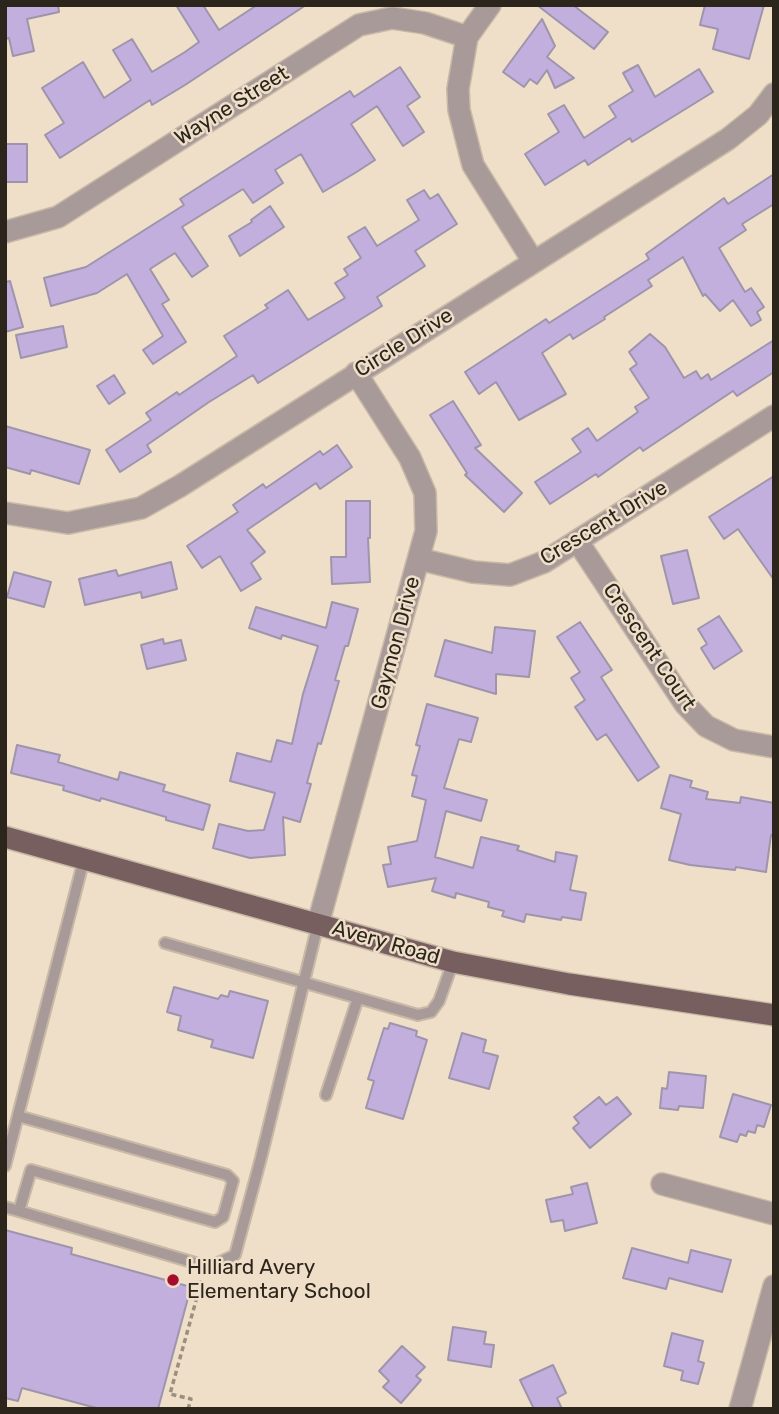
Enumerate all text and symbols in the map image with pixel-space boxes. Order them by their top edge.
street label: Wayne Street [170,61,294,151]
street label: Circle Drive [350,303,458,383]
street label: Crescent Drive [536,475,672,571]
street label: Gaymon Drive [366,574,426,712]
street label: Crescent Court [597,578,701,716]
street label: Avery Road [329,916,443,970]
place label: Hilliard Avery Elementary School [187,1255,371,1305]
marker: Hilliard Avery Elementary School [165,1272,181,1288]

